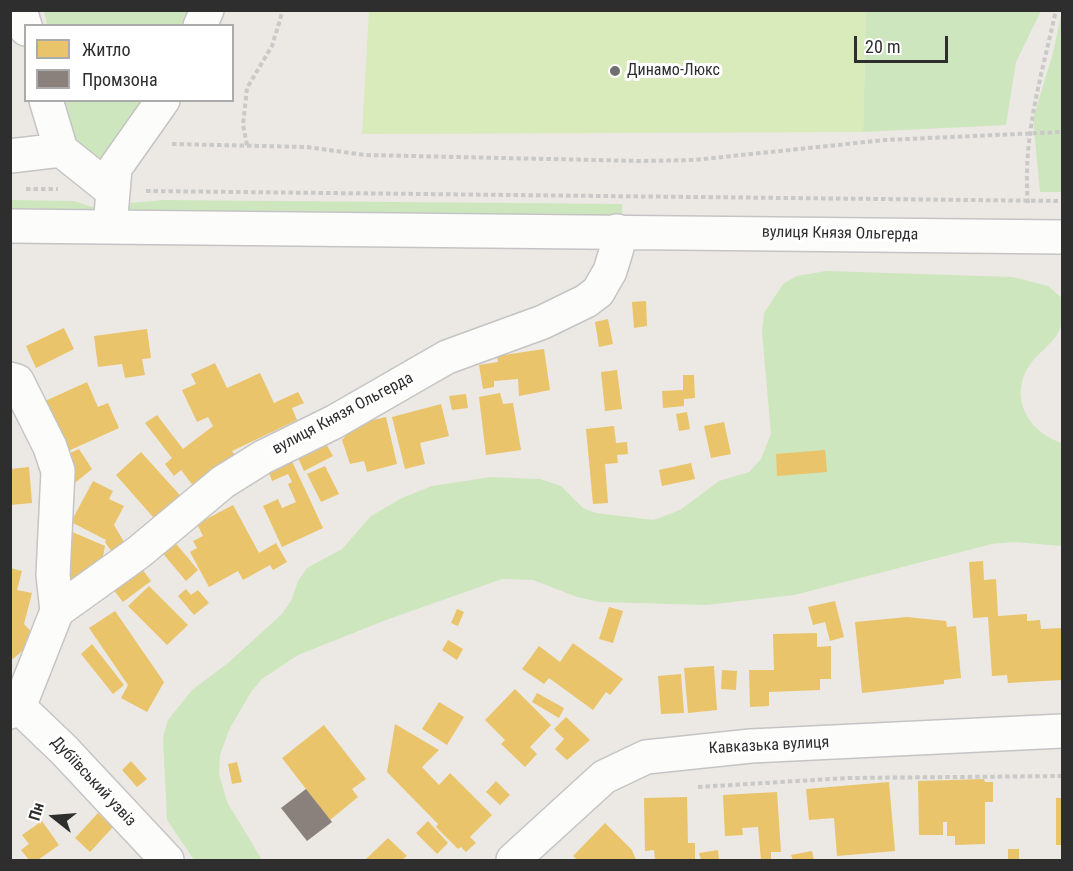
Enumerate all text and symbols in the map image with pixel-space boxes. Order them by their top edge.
legend [24,24,234,102]
scale bar [857,24,952,62]
text: 20 m [865,36,900,57]
text: Житло [82,39,131,60]
place label: Динамо-Люкс [627,61,720,81]
marker: Динамо-Люкс [608,64,622,78]
text: Промзона [82,69,158,90]
street label: вулиця Князя Ольгерда [762,223,918,245]
street label: вулиця Князя Ольгерда [269,369,417,459]
street label: Дубіївський узвіз [46,733,140,831]
street label: Кавказька вулиця [708,733,830,759]
north arrow [24,787,84,847]
text: Пн [25,800,48,823]

